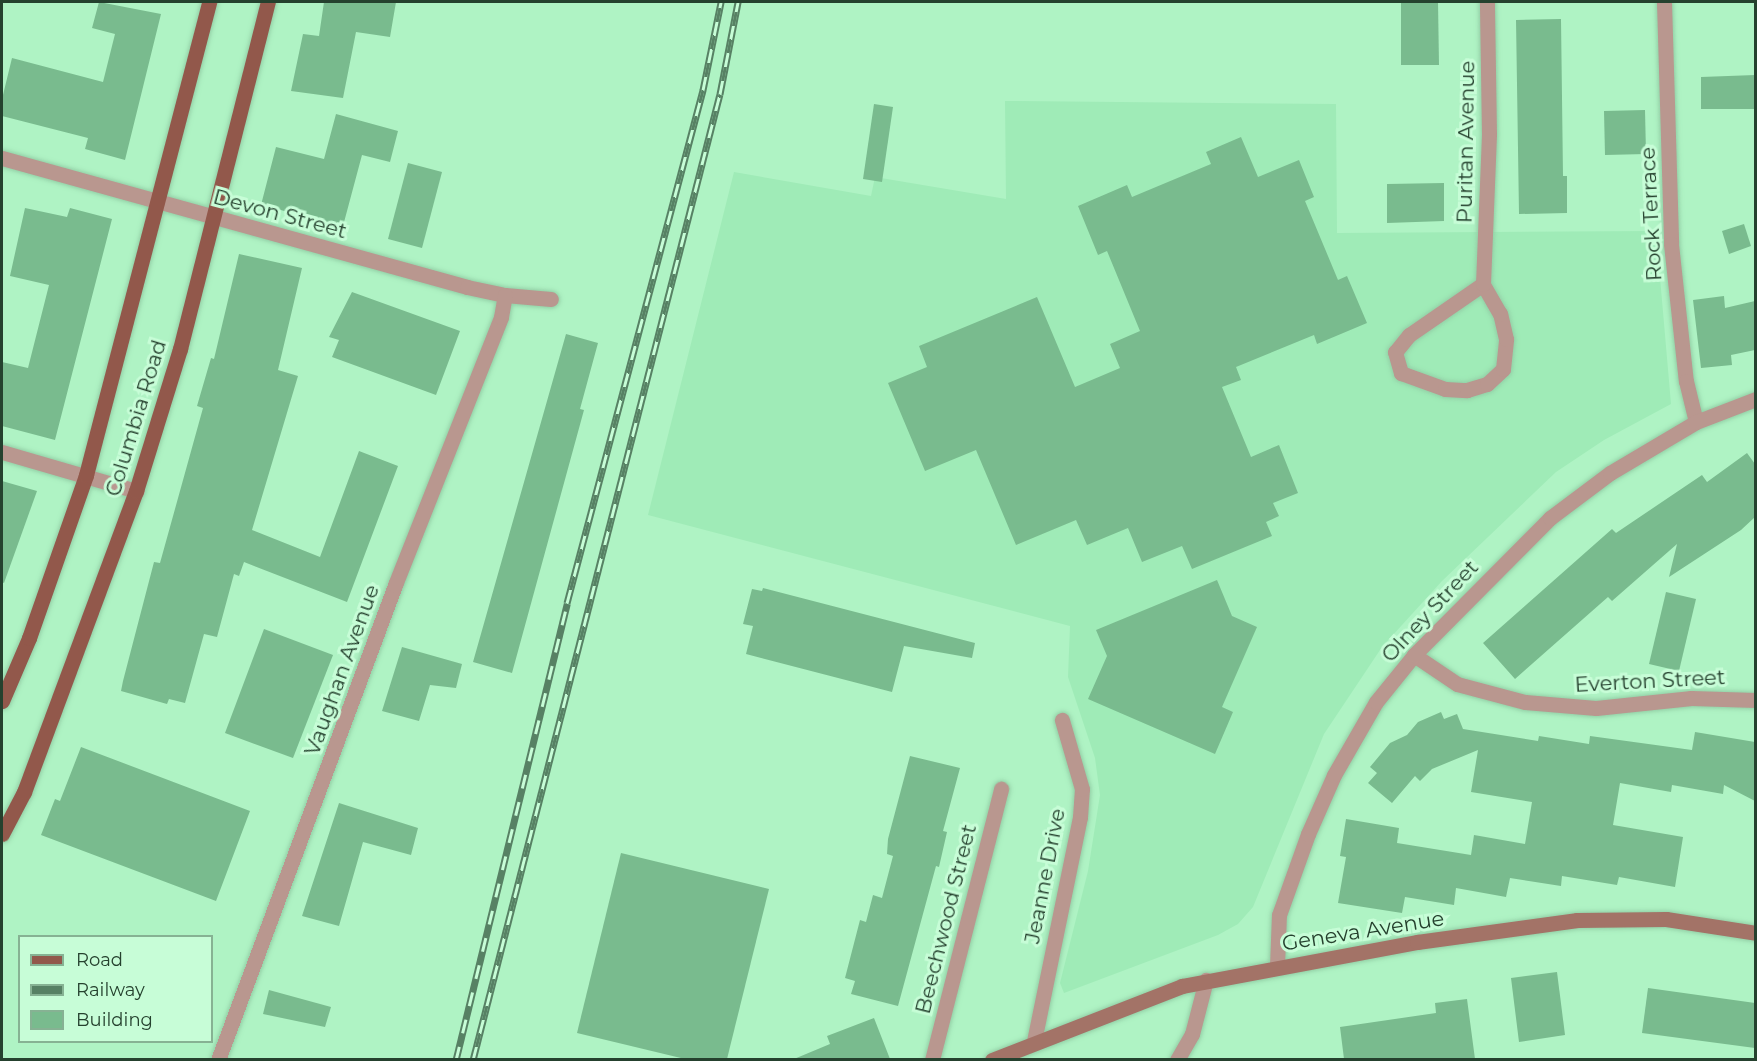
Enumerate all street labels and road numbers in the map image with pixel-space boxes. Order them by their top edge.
street label: Puritan Avenue [1452,61,1480,223]
street label: Rock Terrace [1635,146,1667,282]
street label: Devon Street [210,184,350,244]
street label: Columbia Road [100,337,172,499]
street label: Olney Street [1376,555,1484,667]
street label: Vaughan Avenue [299,581,385,759]
street label: Everton Street [1574,664,1726,698]
street label: Jeanne Drive [1020,806,1070,946]
street label: Beechwood Street [910,822,982,1016]
street label: Geneva Avenue [1280,906,1446,956]

